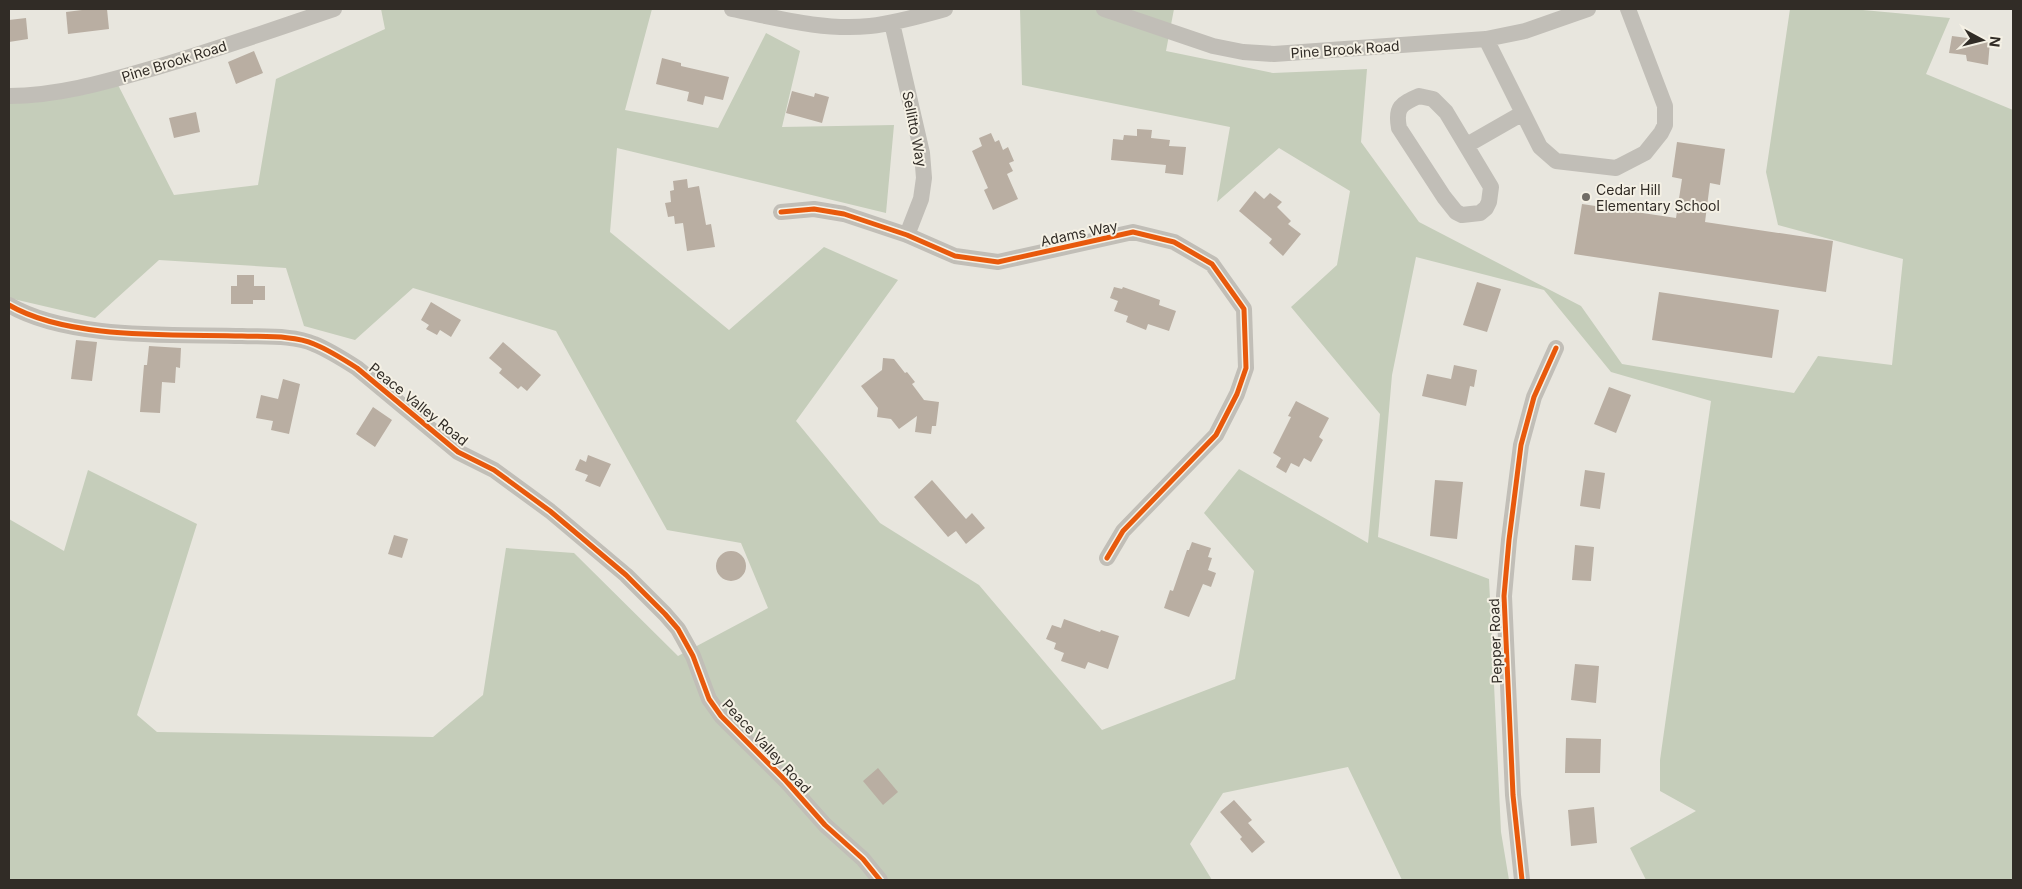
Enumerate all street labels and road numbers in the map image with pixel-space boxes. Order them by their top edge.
street label: Pine Brook Road [119,37,229,85]
street label: Pine Brook Road [1290,37,1400,61]
street label: Sellitto Way [899,90,931,169]
street label: Adams Way [1039,217,1119,249]
street label: Peace Valley Road [366,359,472,449]
street label: Pepper Road [1485,598,1505,684]
street label: Peace Valley Road [719,696,815,796]

